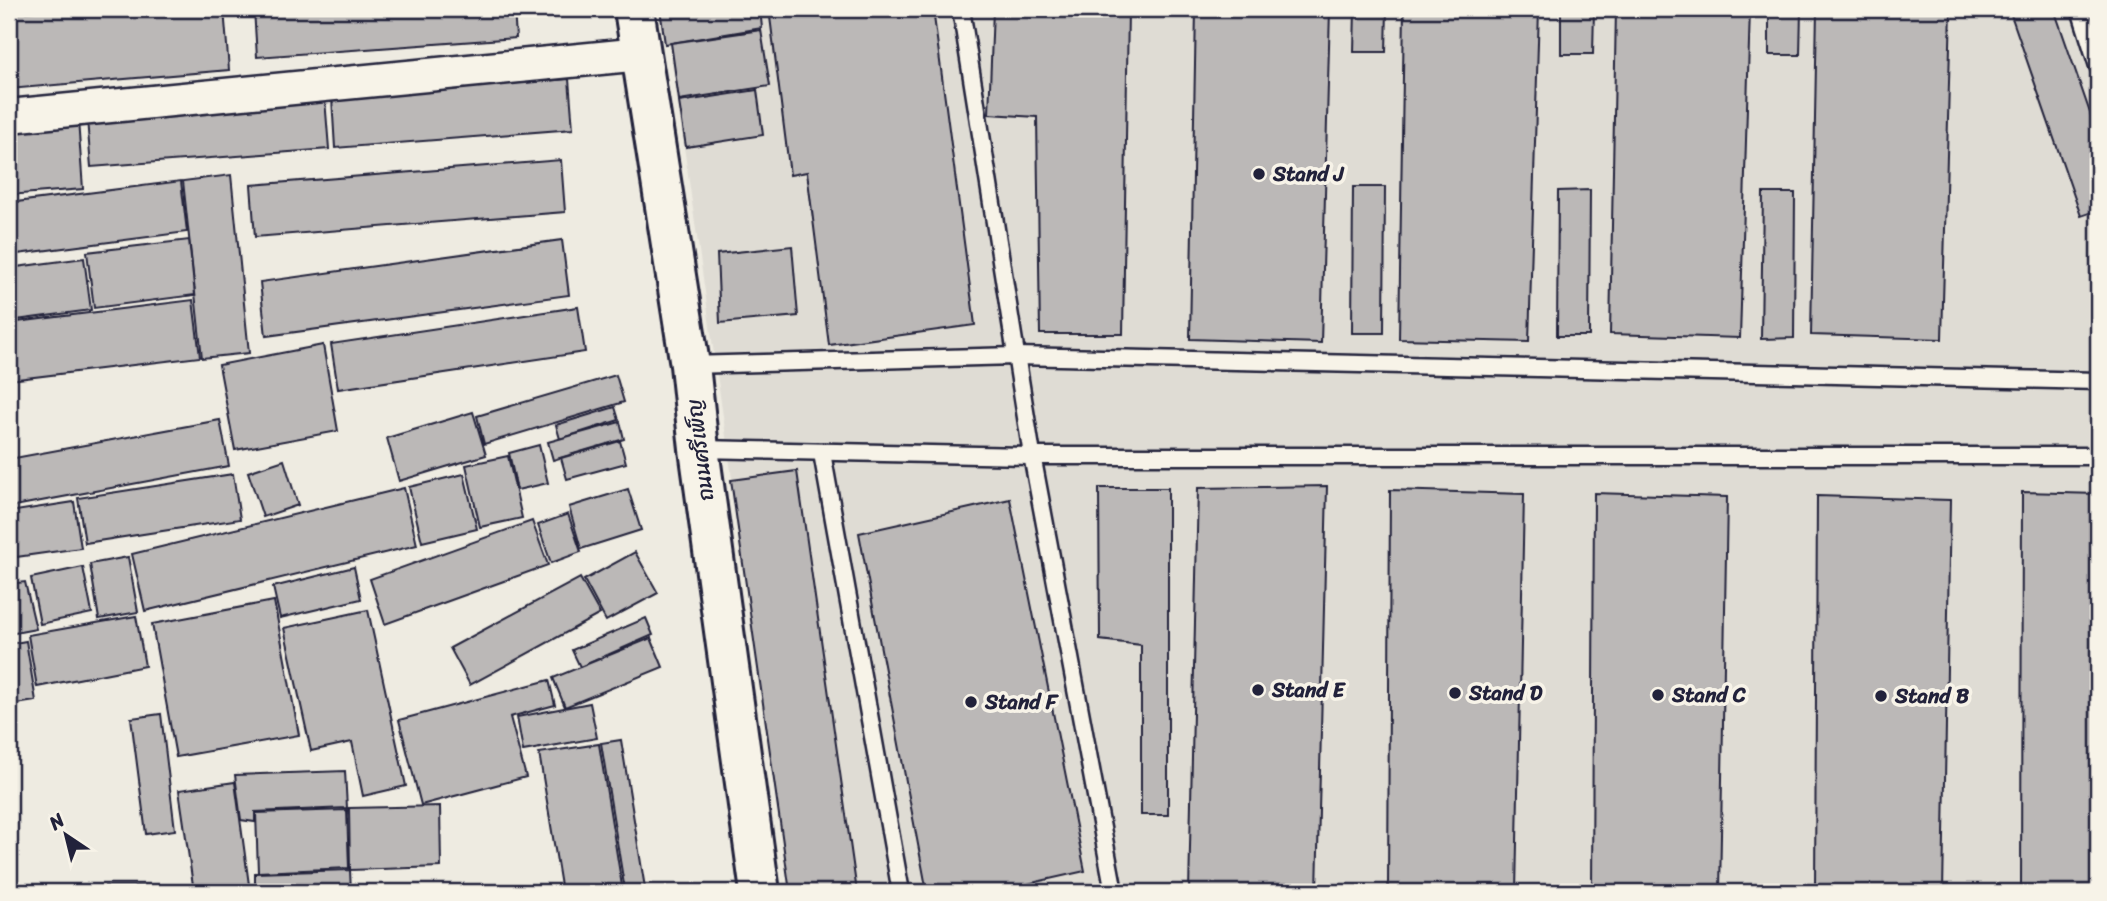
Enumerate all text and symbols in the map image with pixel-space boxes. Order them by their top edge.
place label: Stand J [1272,155,1345,193]
marker: Stand J [1251,166,1267,182]
street label: ถนนศรีเพ็ญ [675,397,725,503]
place label: Stand E [1271,671,1347,709]
place label: Stand D [1468,674,1543,712]
place label: Stand C [1671,676,1747,714]
place label: Stand B [1894,677,1970,715]
marker: Stand E [1250,682,1266,698]
place label: Stand F [984,683,1060,721]
marker: Stand D [1447,685,1463,701]
marker: Stand C [1650,687,1666,703]
marker: Stand B [1873,688,1889,704]
marker: Stand F [963,694,979,710]
north arrow [32,800,102,870]
text: N [41,804,72,839]

